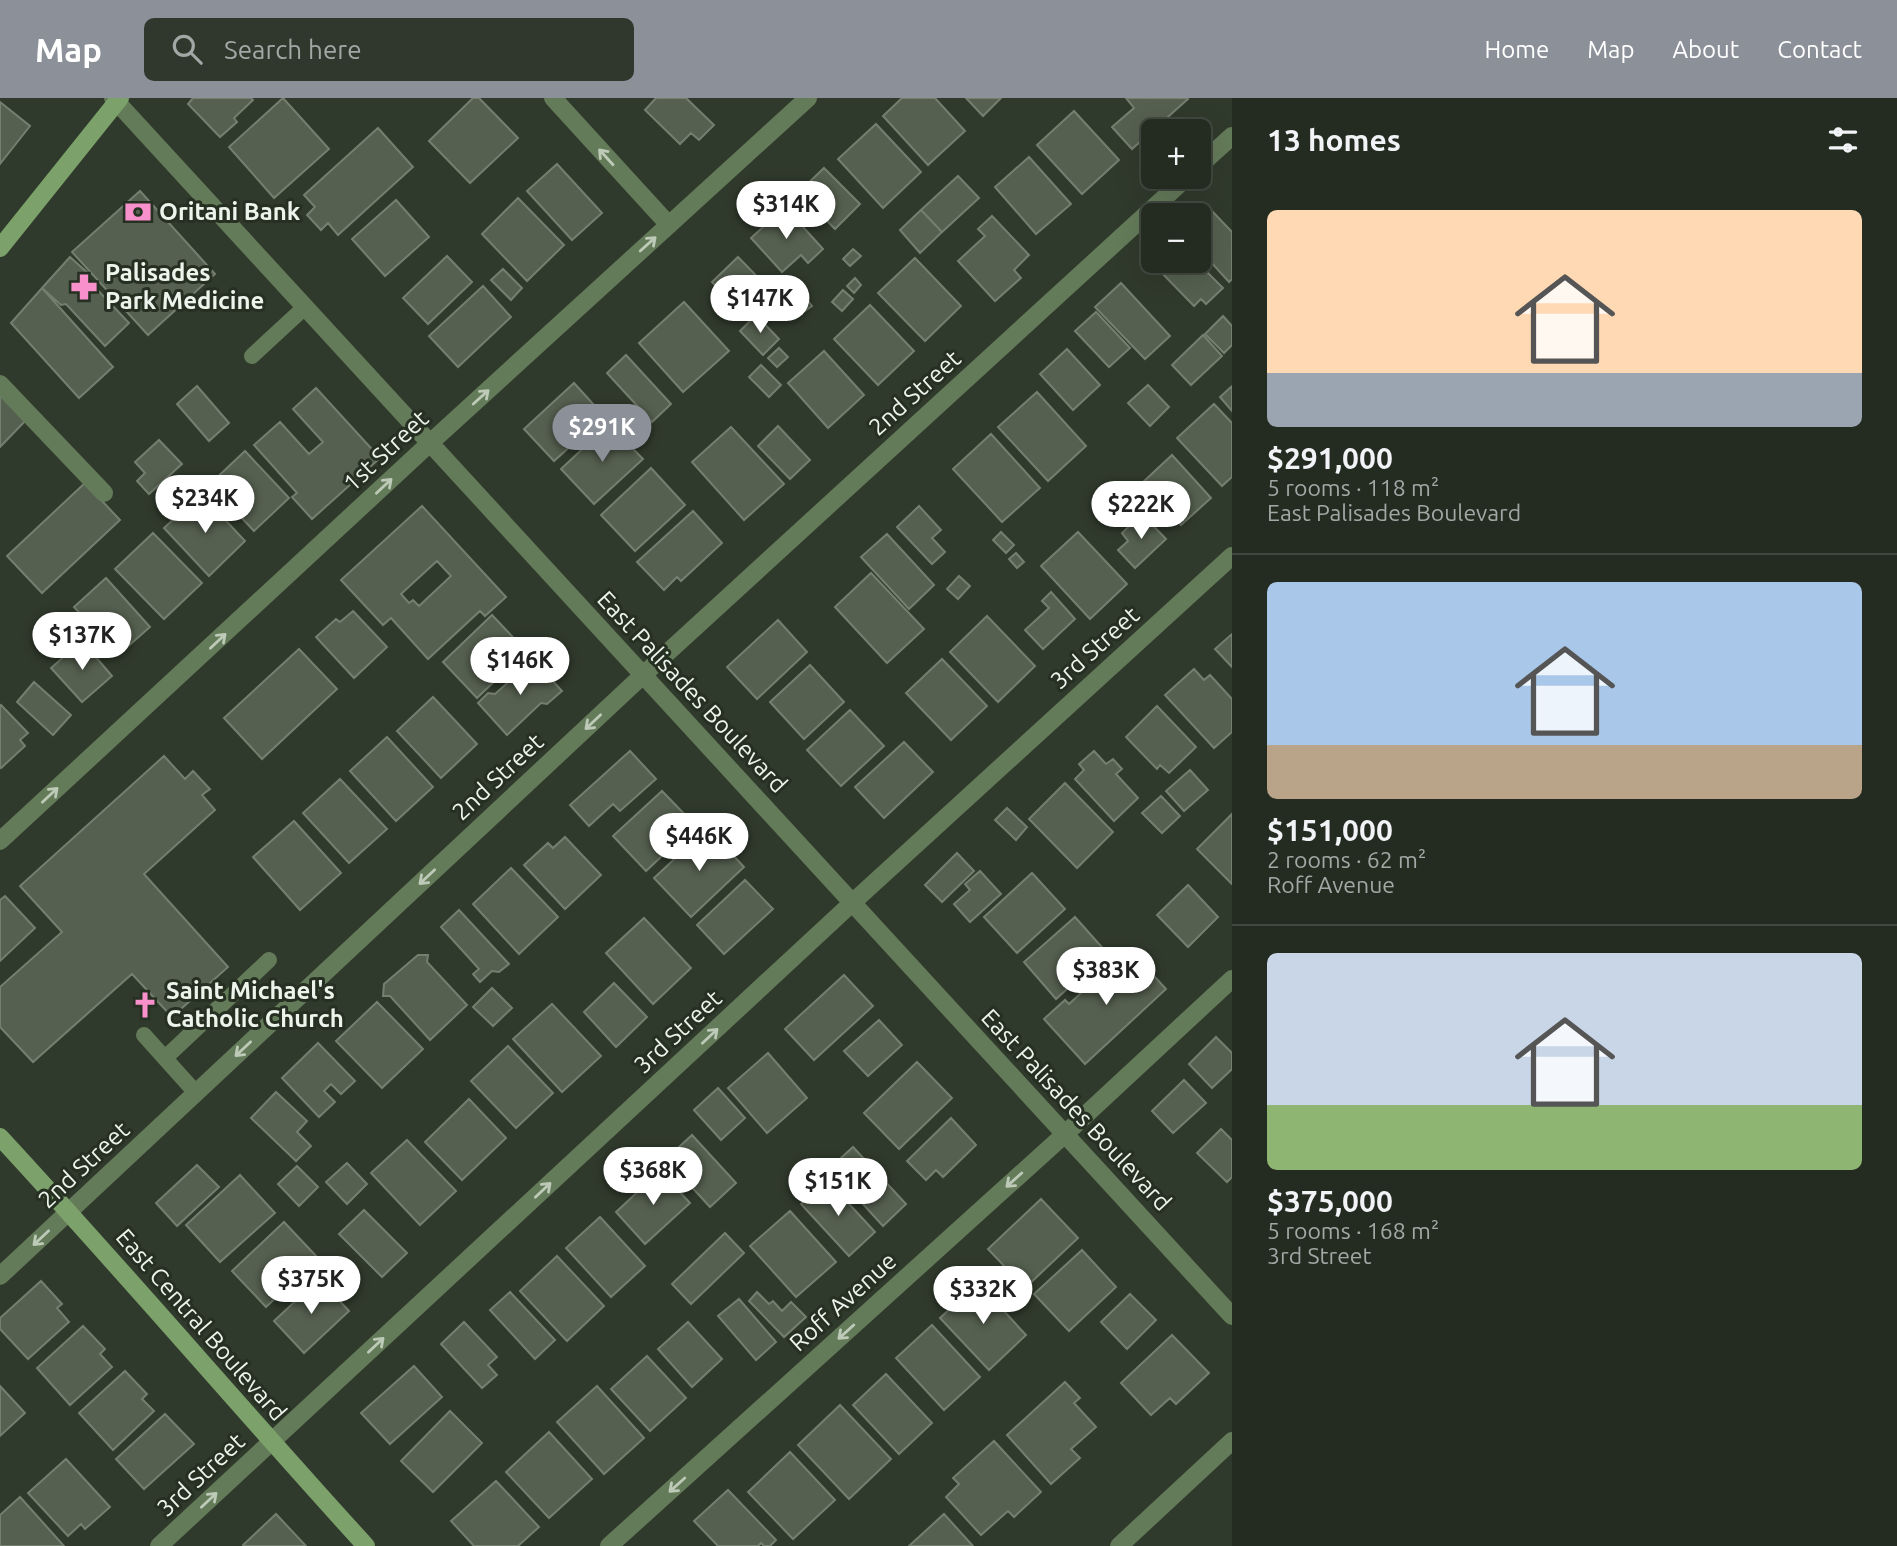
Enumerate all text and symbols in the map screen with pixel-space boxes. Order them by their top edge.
search box [144,18,634,81]
icon: search [168,30,206,68]
text: Map [35,31,102,68]
text: Search here [224,35,362,64]
text: Home [1484,36,1549,63]
text: Map [1587,36,1634,63]
text: About [1672,36,1739,63]
text: Contact [1777,36,1862,63]
map controls [1141,119,1211,273]
button: + [1141,119,1211,189]
icon: filters [1824,121,1862,159]
text: 13 homes [1267,123,1401,157]
one-way arrow [598,148,614,166]
pin: $314K [737,181,835,241]
text: $314K [752,191,820,216]
bank icon: Oritani Bank [123,197,153,227]
place label: Oritani Bank [159,198,301,225]
button: − [1141,203,1211,273]
one-way arrow [639,235,656,252]
icon: home [1502,256,1628,382]
place label: Palisades Park Medicine [105,259,264,314]
pharmacy icon: Palisades Park Medicine [69,272,99,302]
pin: $147K [711,275,809,335]
text: $147K [726,285,794,310]
street label: 2nd Street [863,344,966,441]
one-way arrow [472,389,490,405]
street label: 1st Street [338,404,434,497]
pin: $291K [553,404,651,464]
text: $291K [568,414,636,439]
text: $291,000 [1267,441,1393,475]
text: 5 rooms · 118 m² [1267,475,1439,500]
pin: $234K [156,476,254,535]
one-way arrow [375,478,393,494]
pin: $222K [1092,482,1190,541]
text: $234K [171,485,239,510]
text: $222K [1107,491,1175,516]
text: East Palisades Boulevard [1267,500,1521,525]
street label: East Palisades Boulevard [592,585,793,798]
street label: 3rd Street [1045,601,1145,694]
pin: $137K [33,612,131,672]
text: $137K [48,622,116,647]
icon: home [1502,628,1628,754]
one-way arrow [209,633,226,650]
pin: $146K [471,638,569,697]
text: $146K [486,647,554,672]
one-way arrow [585,713,602,730]
street label: 2nd Street [447,728,549,825]
one-way arrow [41,787,59,803]
text: $151,000 [1267,813,1393,847]
pin: $446K [650,814,748,873]
text: $446K [665,823,733,848]
text: 2 rooms · 62 m² [1267,847,1426,872]
one-way arrow [418,869,436,885]
text: Roff Avenue [1267,872,1395,897]
pin: $383K [1057,948,1155,1007]
text: $383K [1072,957,1140,982]
place label: Saint Michael's Catholic Church [166,977,344,1032]
street label: 3rd Street [629,984,727,1079]
church icon: Saint Michael's Catholic Church [130,990,160,1020]
icon: home [1502,999,1628,1125]
street label: East Palisades Boulevard [976,1003,1177,1216]
one-way arrow [701,1027,718,1044]
one-way arrow [235,1041,252,1058]
street label: 2nd Street [33,1116,135,1213]
pin: $368K [604,1148,702,1207]
text: $368K [619,1157,687,1182]
pin: $151K [789,1158,887,1218]
text: $151K [804,1168,872,1193]
one-way arrow [1005,1172,1023,1188]
one-way arrow [534,1182,551,1199]
text: $375,000 [1267,1184,1393,1218]
text: 5 rooms · 168 m² [1267,1218,1439,1243]
street label: East Central Boulevard [111,1223,292,1426]
one-way arrow [32,1230,50,1246]
text: 3rd Street [1267,1243,1372,1268]
street label: Roff Avenue [784,1247,901,1356]
pin: $375K [262,1256,360,1316]
text: $375K [277,1266,345,1291]
pin: $332K [934,1266,1032,1326]
text: $332K [949,1276,1017,1301]
one-way arrow [837,1324,855,1340]
one-way arrow [368,1337,385,1354]
street label: 3rd Street [152,1427,250,1522]
one-way arrow [668,1477,686,1493]
one-way arrow [200,1492,218,1508]

